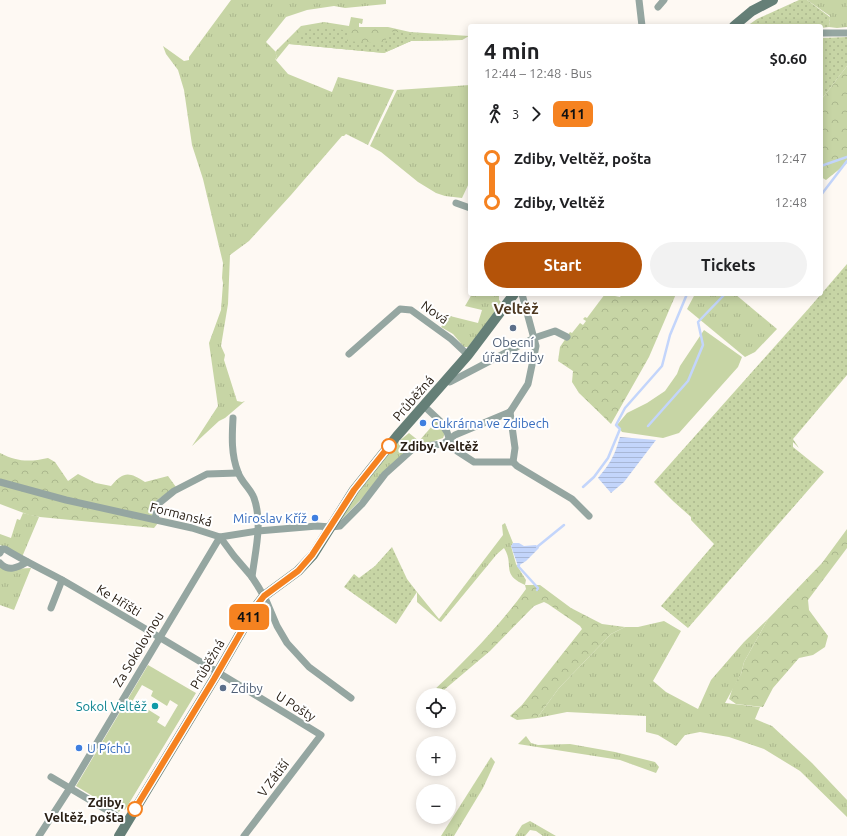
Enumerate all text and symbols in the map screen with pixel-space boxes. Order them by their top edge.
text: 4 min [484,38,540,63]
text: $0.60 [769,50,807,67]
text: 12:44 – 12:48 · Bus [484,66,592,80]
icon: walk [484,103,506,125]
icon: forward [525,103,547,125]
text: 411 [561,106,585,122]
text: 3 [512,107,519,121]
text: Zdiby, Veltěž, pošta [514,150,652,167]
text: 12:47 [774,151,807,165]
text: Zdiby, Veltěž [514,194,605,211]
text: 12:48 [774,195,807,209]
button: Start [484,242,642,288]
button: Tickets [650,242,807,288]
street label: Nová [419,298,451,326]
district label: Veltěž [493,300,539,317]
marker: Obecní úřad Zdiby [508,323,518,333]
place label: Obecní úřad Zdiby [482,335,544,364]
street label: Průběžná [390,373,436,423]
place label: Cukrárna ve Zdibech [431,416,549,430]
marker: Cukrárna ve Zdibech [418,418,428,428]
marker: Zdiby, Veltěž [381,438,397,454]
place label: Zdiby, Veltěž [400,439,478,453]
street label: Formanská [148,500,214,528]
place label: Miroslav Kříž [233,511,307,525]
marker: Miroslav Kříž [310,513,320,523]
street label: Ke Hřišti [94,581,144,619]
line badge: 411 [226,604,272,630]
street label: Za Sokolovnou [110,609,166,689]
text: 411 [237,609,261,625]
street label: Průběžná [187,637,227,691]
place label: Zdiby [231,681,263,695]
marker: Zdiby [218,683,228,693]
street label: U Pošty [274,688,318,724]
map controls [416,688,456,824]
button: locate [416,688,456,728]
place label: Sokol Veltěž [76,699,147,713]
marker: Sokol Veltěž [150,701,160,711]
button: + [416,736,456,776]
place label: U Píchů [87,741,131,755]
marker: U Píchů [74,743,84,753]
street label: V Zátiší [255,756,292,799]
button: − [416,784,456,824]
place label: Zdiby, Veltěž, pošta [44,795,124,824]
marker: Zdiby, Veltěž, pošta [127,801,143,817]

